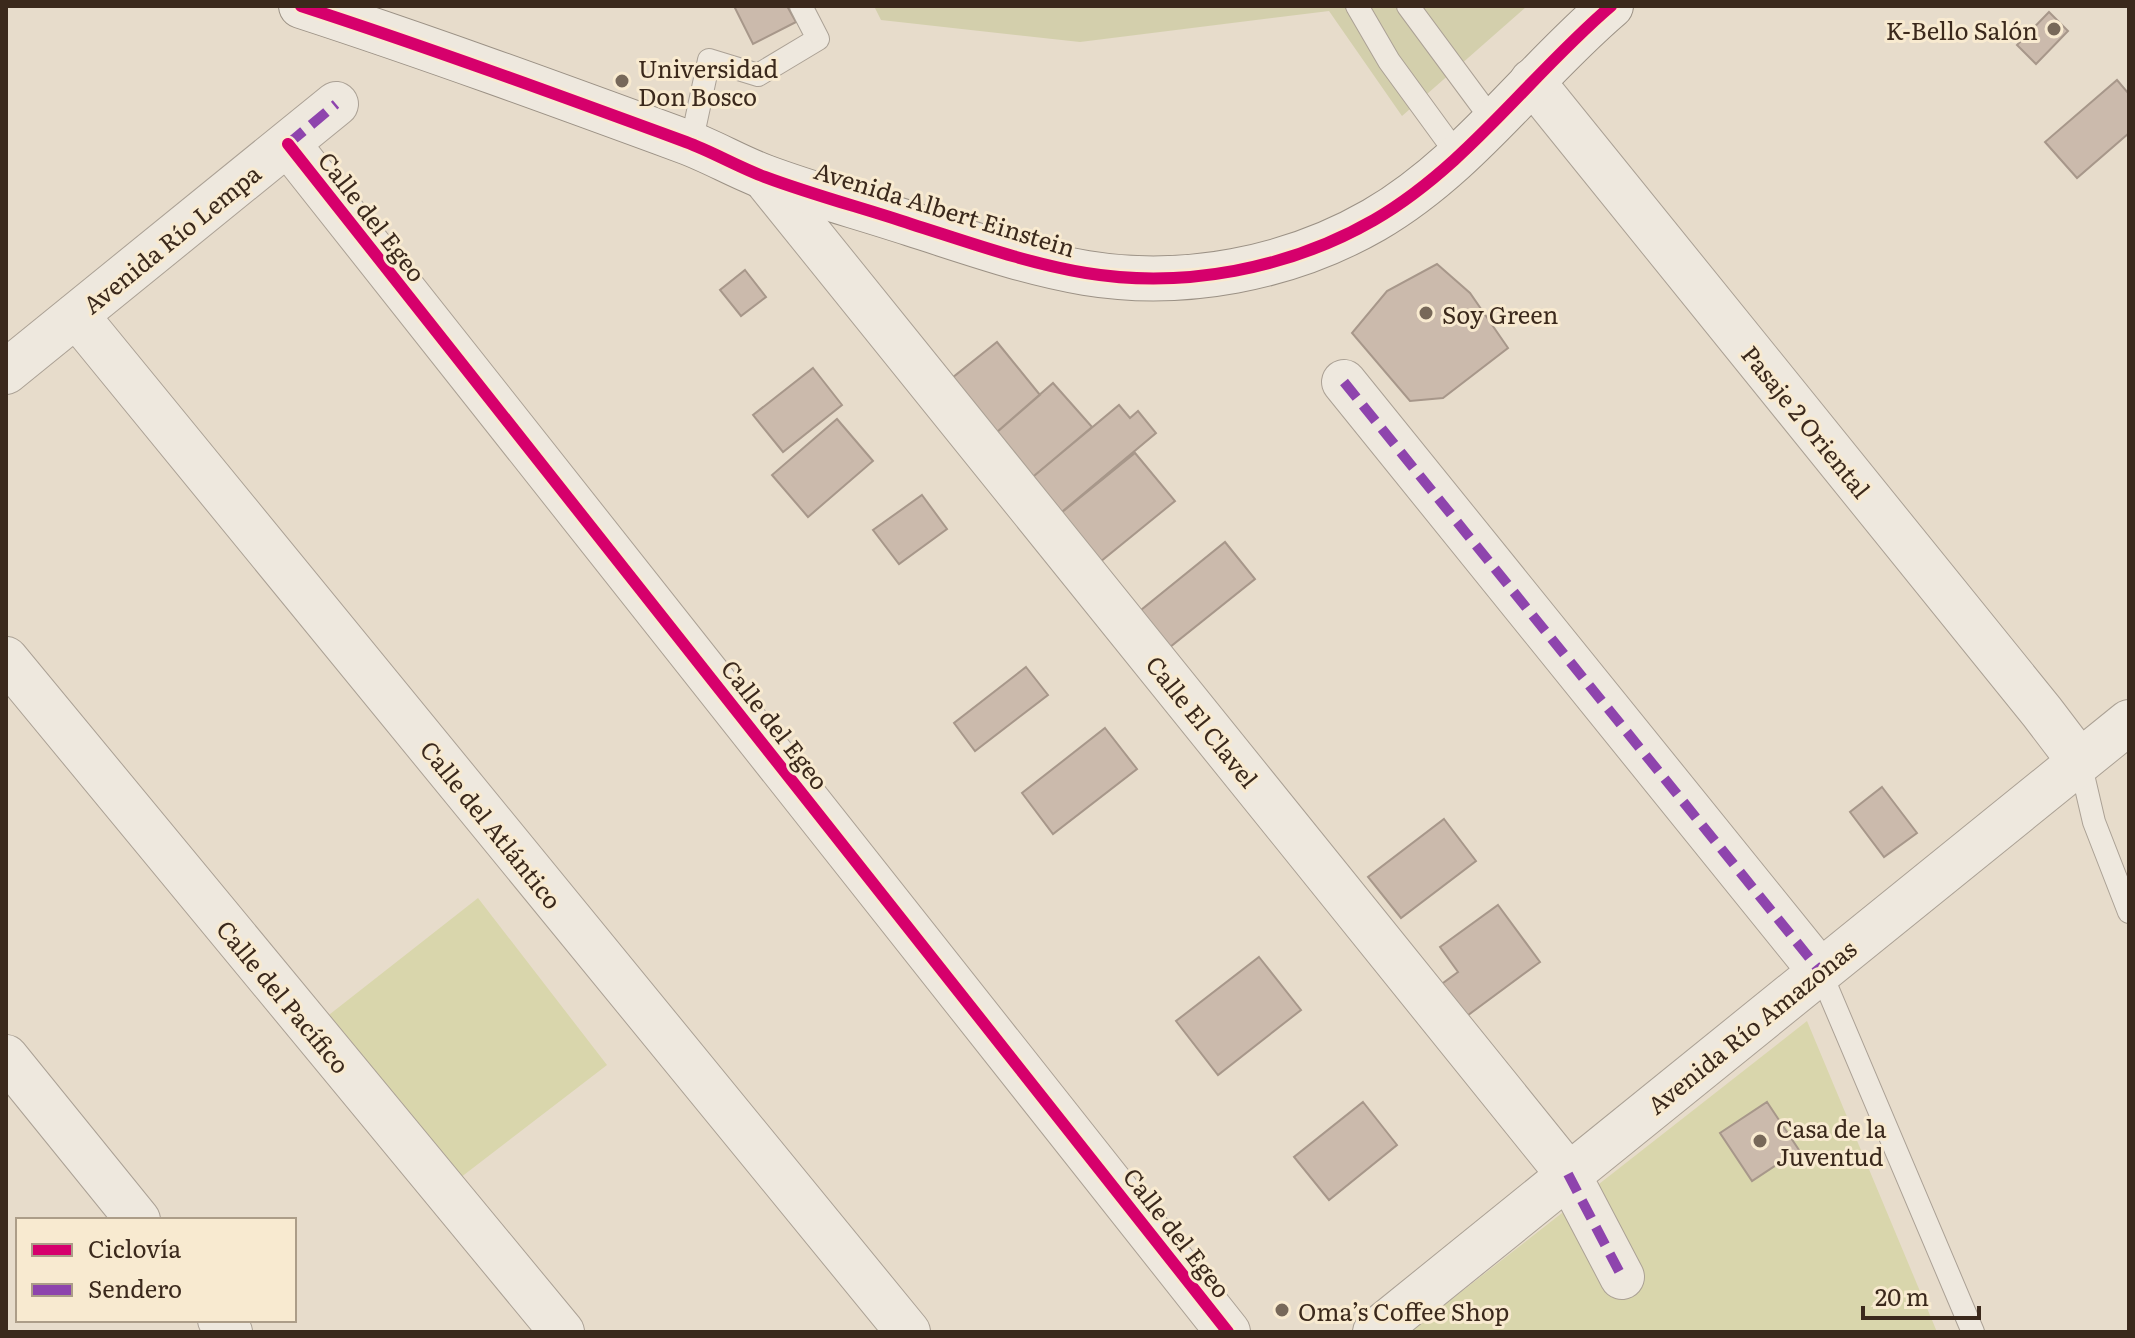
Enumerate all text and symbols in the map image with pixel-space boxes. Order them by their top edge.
place label: K-Bello Salón [1886,12,2038,47]
marker: K-Bello Salón [2045,20,2063,38]
place label: Universidad Don Bosco [638,50,779,113]
marker: Universidad Don Bosco [613,72,631,90]
street label: Calle del Egeo [311,143,435,289]
street label: Avenida Albert Einstein [810,152,1080,264]
street label: Avenida Río Lempa [74,155,268,321]
place label: Soy Green [1442,296,1558,331]
marker: Soy Green [1417,304,1435,322]
street label: Pasaje 2 Oriental [1734,337,1880,505]
street label: Calle El Clavel [1139,647,1267,795]
street label: Calle del Egeo [714,651,838,797]
street label: Calle del Atlántico [413,732,571,916]
street label: Calle del Pacífico [209,912,359,1080]
street label: Avenida Río Amazonas [1639,930,1863,1121]
place label: Casa de la Juventud [1776,1110,1887,1173]
marker: Casa de la Juventud [1751,1132,1769,1150]
street label: Calle del Egeo [1116,1159,1240,1305]
legend [16,1218,296,1322]
text: Ciclovía [88,1230,181,1265]
text: Sendero [88,1270,182,1305]
scale bar [1863,1270,1979,1320]
text: 20 m [1875,1278,1929,1313]
place label: Oma’s Coffee Shop [1298,1293,1509,1328]
marker: Oma’s Coffee Shop [1273,1301,1291,1319]

